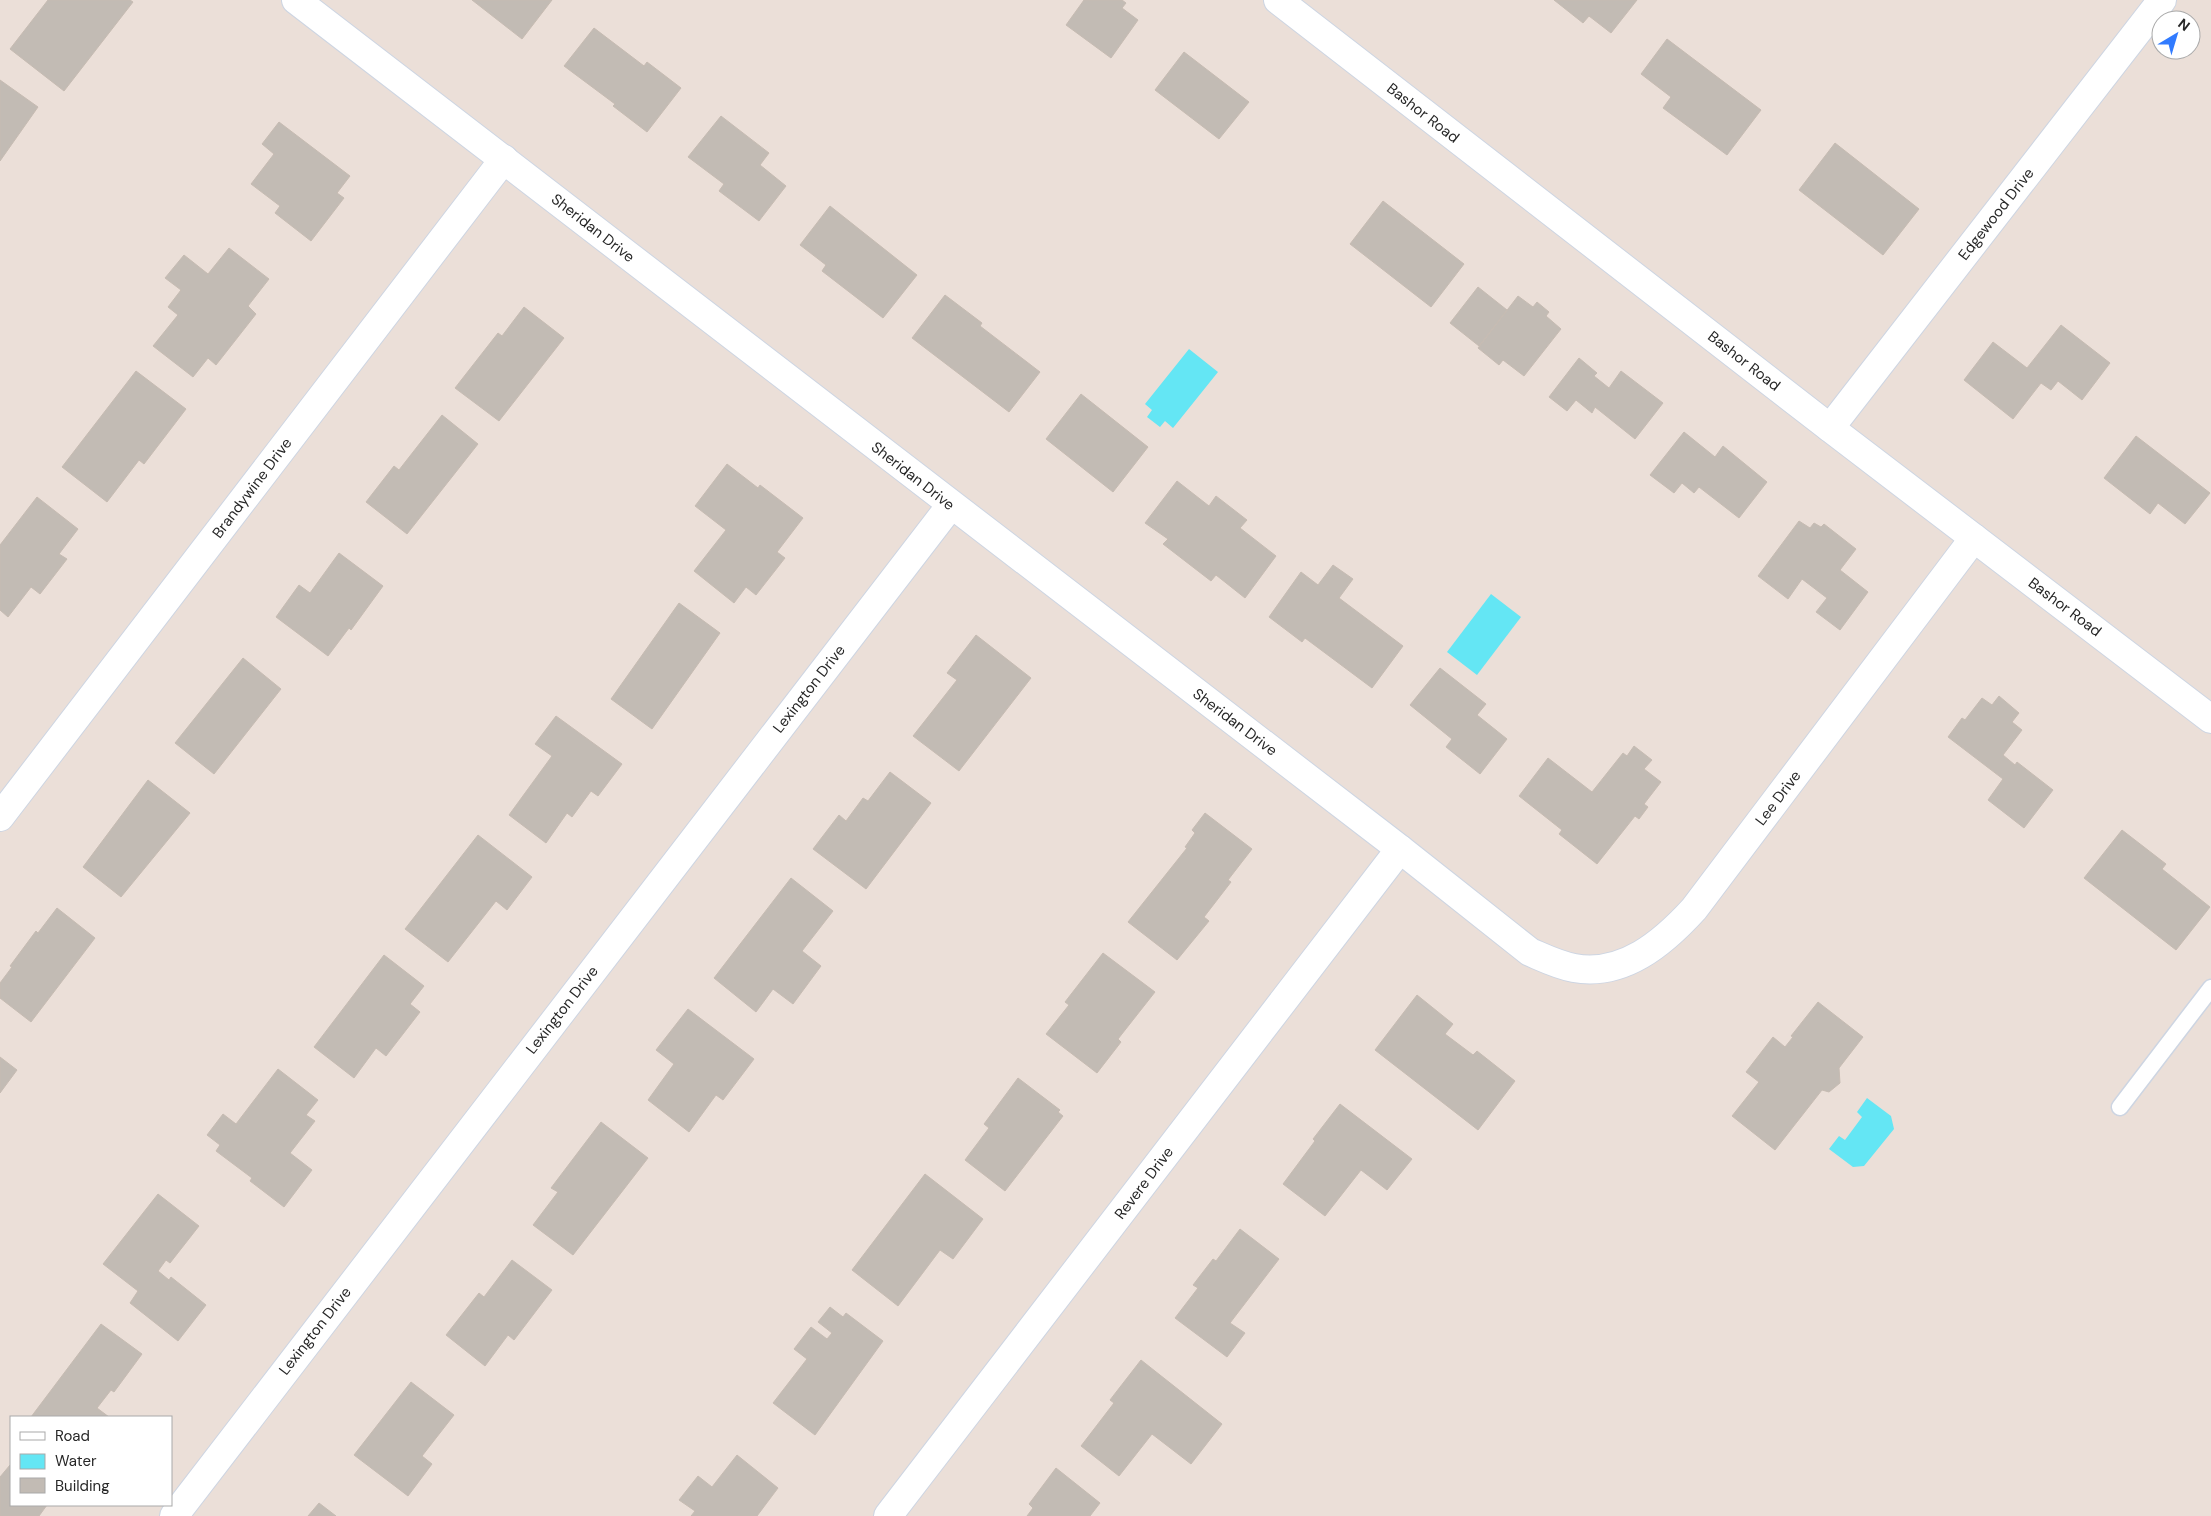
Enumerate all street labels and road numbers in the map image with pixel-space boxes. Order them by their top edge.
street label: Bashor Road [1383,78,1463,148]
street label: Edgewood Drive [1954,164,2038,264]
street label: Sheridan Drive [547,189,639,267]
street label: Bashor Road [1704,326,1784,396]
street label: Brandywine Drive [208,434,296,542]
street label: Sheridan Drive [867,437,959,515]
street label: Bashor Road [2024,573,2106,641]
street label: Lexington Drive [768,641,850,737]
street label: Sheridan Drive [1189,684,1281,760]
street label: Lee Drive [1751,766,1805,830]
street label: Lexington Drive [521,962,603,1058]
street label: Revere Drive [1110,1143,1178,1223]
street label: Lexington Drive [274,1283,356,1379]

